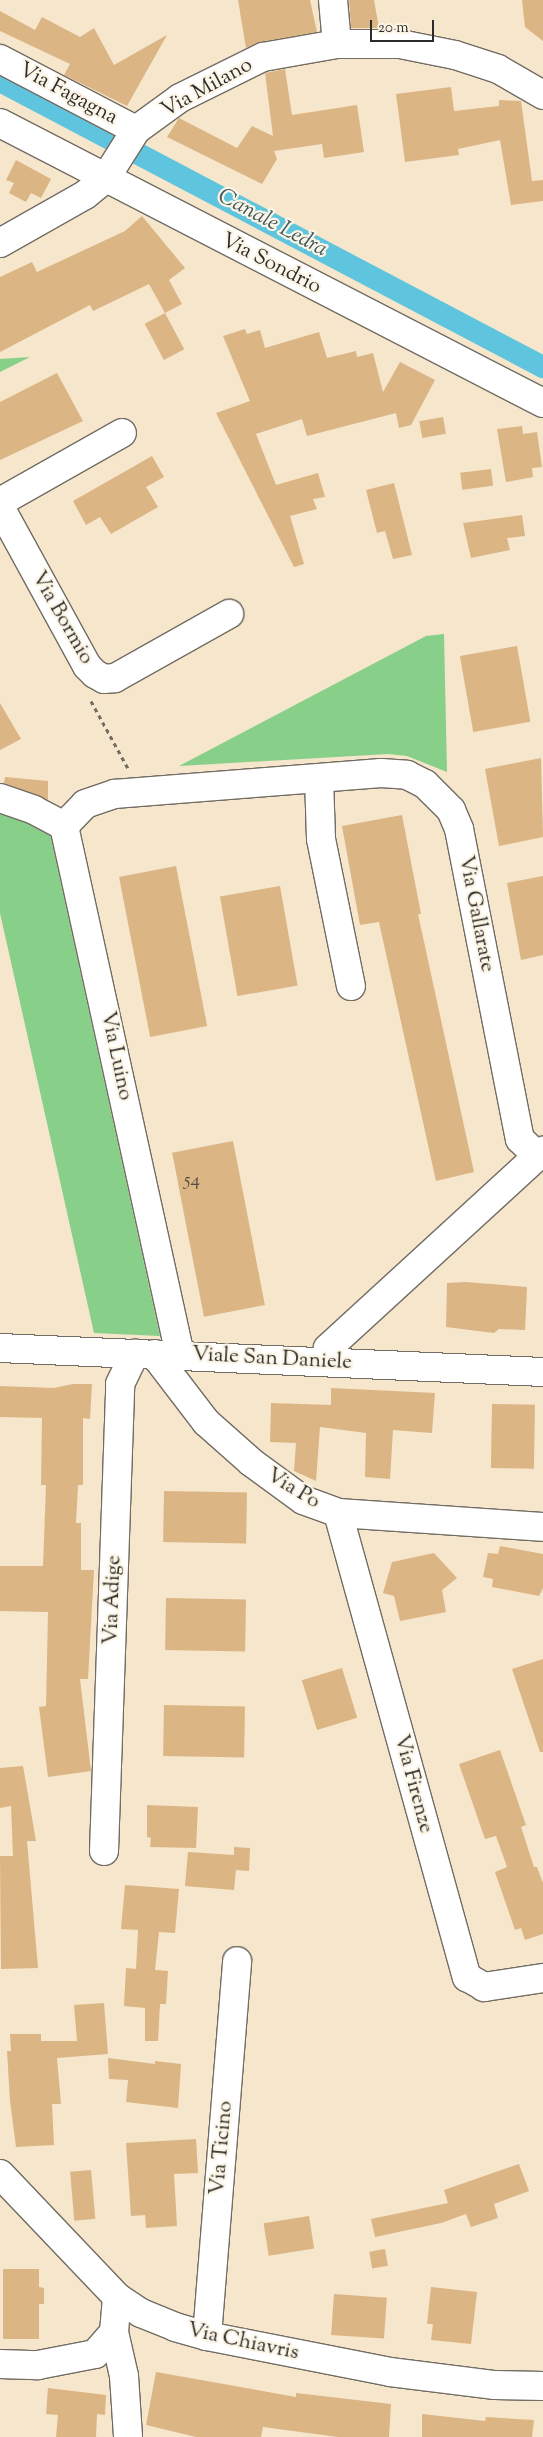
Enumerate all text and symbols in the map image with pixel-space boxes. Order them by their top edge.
scale bar [373,10,437,42]
text: 20 m [378,18,409,39]
street label: Via Milano [157,53,257,123]
street label: Via Fagagna [14,57,122,131]
water label: Canale Ledra [213,184,331,264]
street label: Via Sondrio [217,228,325,300]
street label: Via Bormio [25,567,99,669]
street label: Via Gallarate [452,854,500,974]
street label: Via Luino [94,1009,138,1103]
house number: 54 [184,1170,200,1192]
street label: Viale San Daniele [191,1342,353,1376]
street label: Via Po [262,1463,324,1515]
street label: Via Adige [99,1555,127,1645]
street label: Via Firenze [388,1732,438,1836]
street label: Via Ticino [205,2100,239,2196]
street label: Via Chiavris [185,2318,301,2366]

